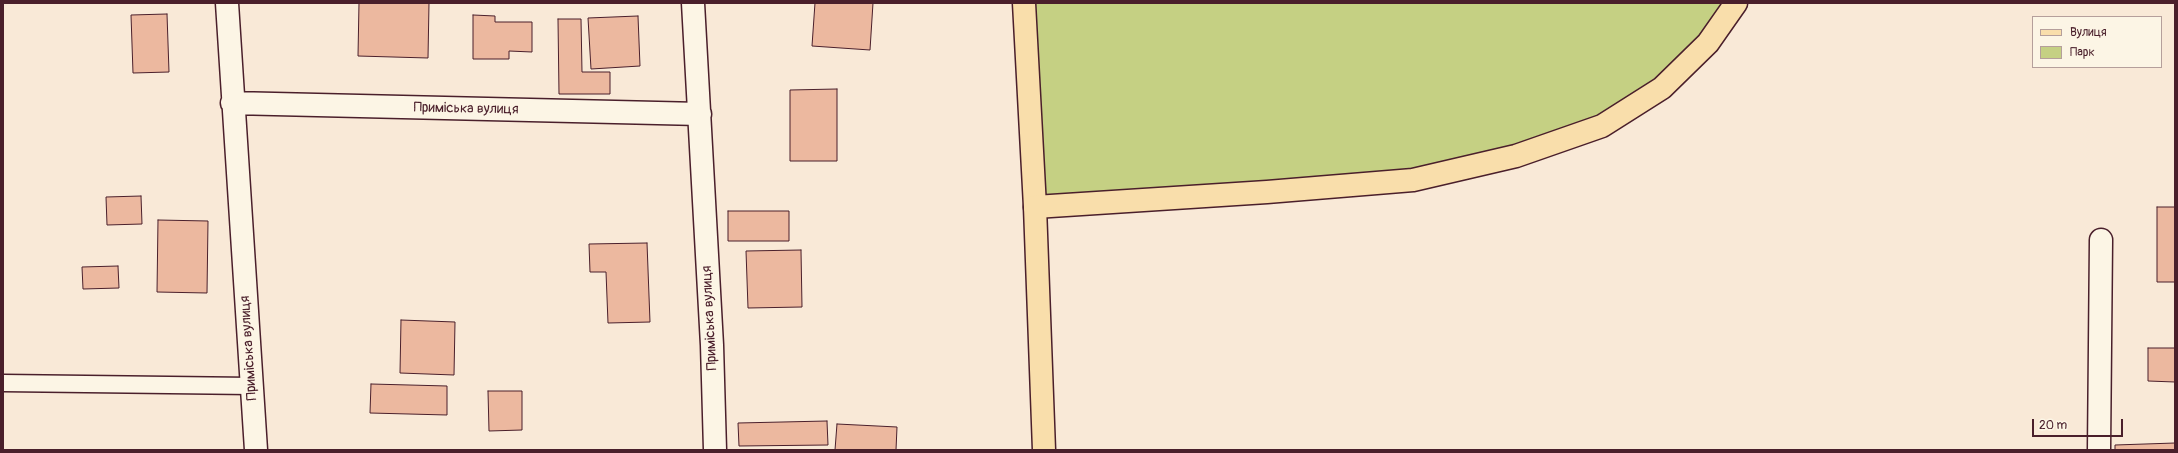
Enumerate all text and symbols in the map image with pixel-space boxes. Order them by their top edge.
legend [2032,16,2162,68]
text: Вулиця [2070,25,2107,40]
text: Парк [2070,45,2095,60]
street label: Приміська вулиця [413,100,519,118]
street label: Приміська вулиця [699,265,721,371]
street label: Приміська вулиця [237,295,261,401]
scale bar [2034,411,2125,437]
text: 20 m [2039,418,2067,433]

